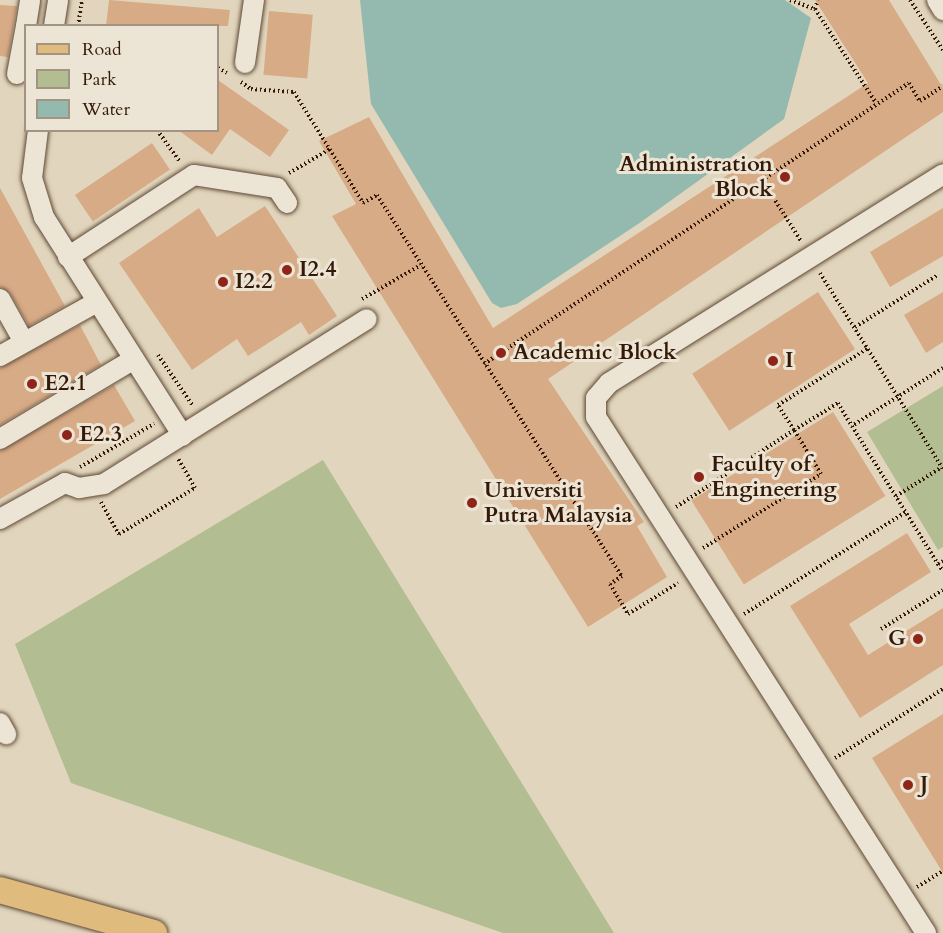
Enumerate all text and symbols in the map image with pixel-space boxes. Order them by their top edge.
legend [24,24,219,132]
text: Road [82,37,122,62]
text: Park [82,67,117,92]
text: Water [82,97,130,122]
place label: Administration Block [619,151,773,202]
marker: Administration Block [778,170,792,184]
place label: I2.4 [299,257,336,283]
marker: I2.4 [280,263,294,277]
place label: I2.2 [235,269,272,295]
marker: I2.2 [216,275,230,289]
place label: Academic Block [513,340,677,366]
marker: Academic Block [494,346,508,360]
place label: I [785,348,793,374]
marker: I [766,354,780,368]
place label: E2.1 [44,371,87,397]
marker: E2.1 [25,377,39,391]
place label: E2.3 [79,422,122,448]
marker: E2.3 [60,428,74,442]
place label: Faculty of Engineering [711,451,837,502]
marker: Faculty of Engineering [692,470,706,484]
place label: Universiti Putra Malaysia [484,477,633,528]
marker: Universiti Putra Malaysia [465,496,479,510]
place label: G [888,626,906,652]
marker: G [911,632,925,646]
place label: J [920,772,928,798]
marker: J [901,778,915,792]

